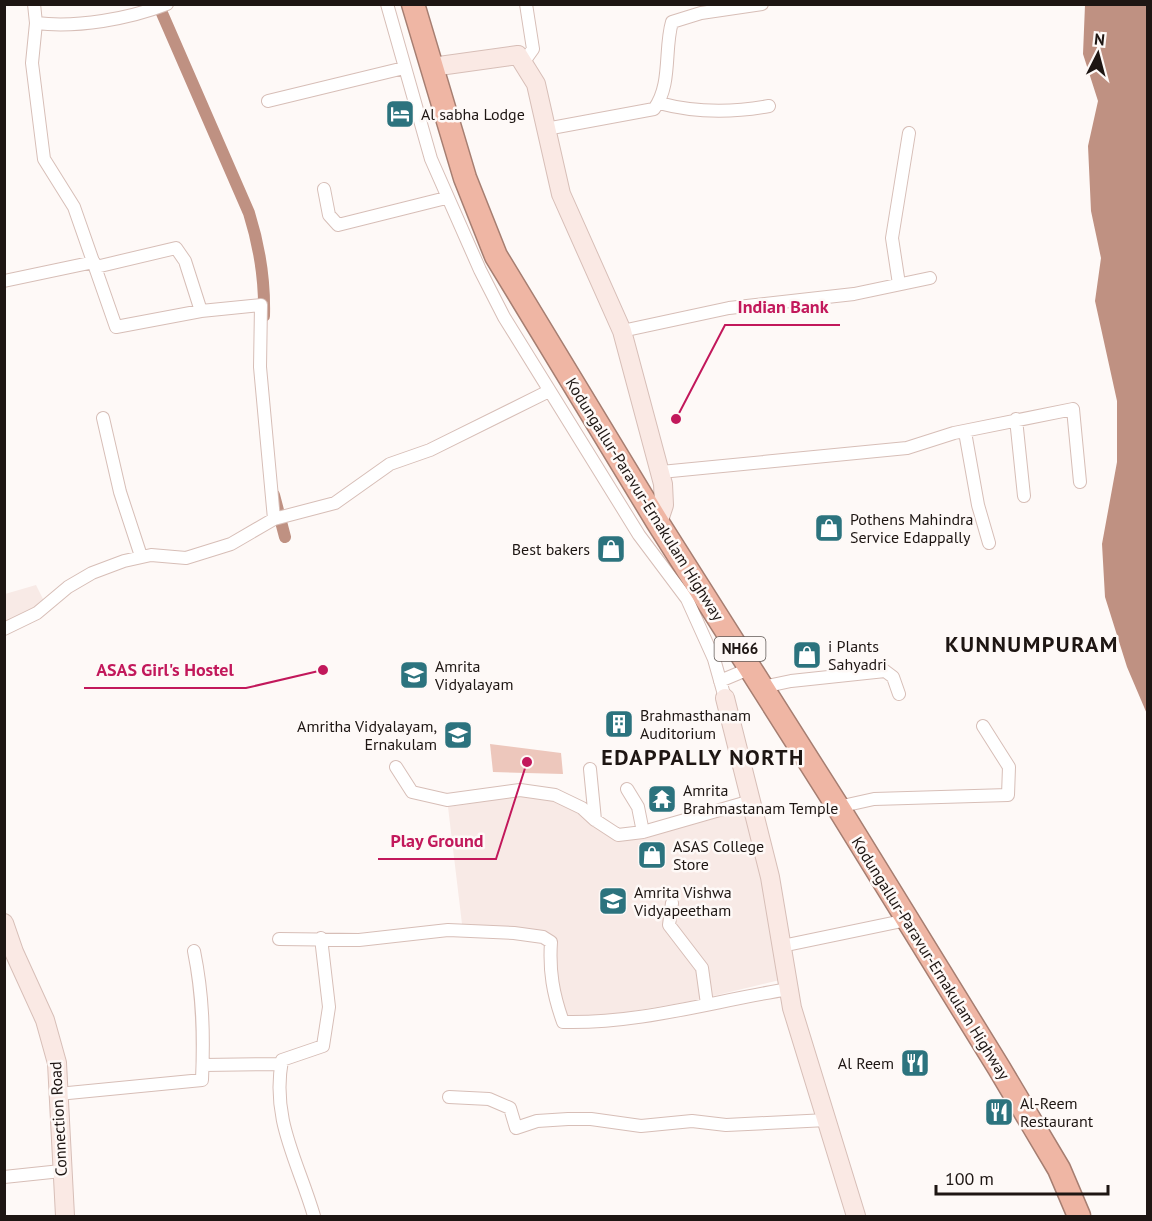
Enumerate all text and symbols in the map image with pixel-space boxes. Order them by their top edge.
north arrow [1068,24,1128,84]
text: N [1093,29,1106,50]
hotel icon: Al sabha Lodge [384,98,416,130]
place label: Al sabha Lodge [421,104,525,124]
callout: Indian Bank [725,289,840,325]
text: Indian Bank [738,295,829,318]
street label: Kodungallur-Paravur-Ernakulam Highway [562,374,729,625]
place label: Pothens Mahindra Service Edappally [850,509,973,547]
shop icon: Pothens Mahindra Service Edappally [813,512,845,544]
shop icon: Best bakers [595,533,627,565]
place label: Best bakers [512,539,590,559]
district label: KUNNUMPURAM [945,630,1119,658]
place label: i Plants Sahyadri [828,636,887,674]
road number: NH66 [714,637,766,661]
shop icon: i Plants Sahyadri [791,639,823,671]
callout: ASAS Girl's Hostel [84,652,246,688]
place label: Amrita Vidyalayam [434,656,513,694]
text: ASAS Girl's Hostel [96,658,235,681]
school or university icon: Amrita Vidyalayam [398,659,430,691]
place label: Brahmasthanam Auditorium [640,705,751,743]
building icon: Brahmasthanam Auditorium [603,708,635,740]
place label: Amritha Vidyalayam, Ernakulam [297,716,437,754]
school or university icon: Amritha Vidyalayam, Ernakulam [442,719,474,751]
district label: EDAPPALLY NORTH [601,743,805,771]
place label: Amrita Brahmastanam Temple [683,780,838,818]
temple icon: Amrita Brahmastanam Temple [646,783,678,815]
callout: Play Ground [378,823,496,859]
text: Play Ground [391,829,483,852]
street label: Kodungallur-Paravur-Ernakulam Highway [848,833,1015,1084]
place label: ASAS College Store [673,836,764,874]
shop icon: ASAS College Store [636,839,668,871]
place label: Amrita Vishwa Vidyapeetham [633,882,732,920]
school or university icon: Amrita Vishwa Vidyapeetham [597,885,629,917]
restaurant icon: Al Reem [899,1047,931,1079]
place label: Al Reem [838,1053,894,1073]
street label: Connection Road [45,1061,71,1177]
place label: Al-Reem Restaurant [1020,1093,1094,1131]
restaurant icon: Al-Reem Restaurant [983,1096,1015,1128]
scale bar [936,1158,1108,1196]
text: 100 m [945,1167,994,1190]

